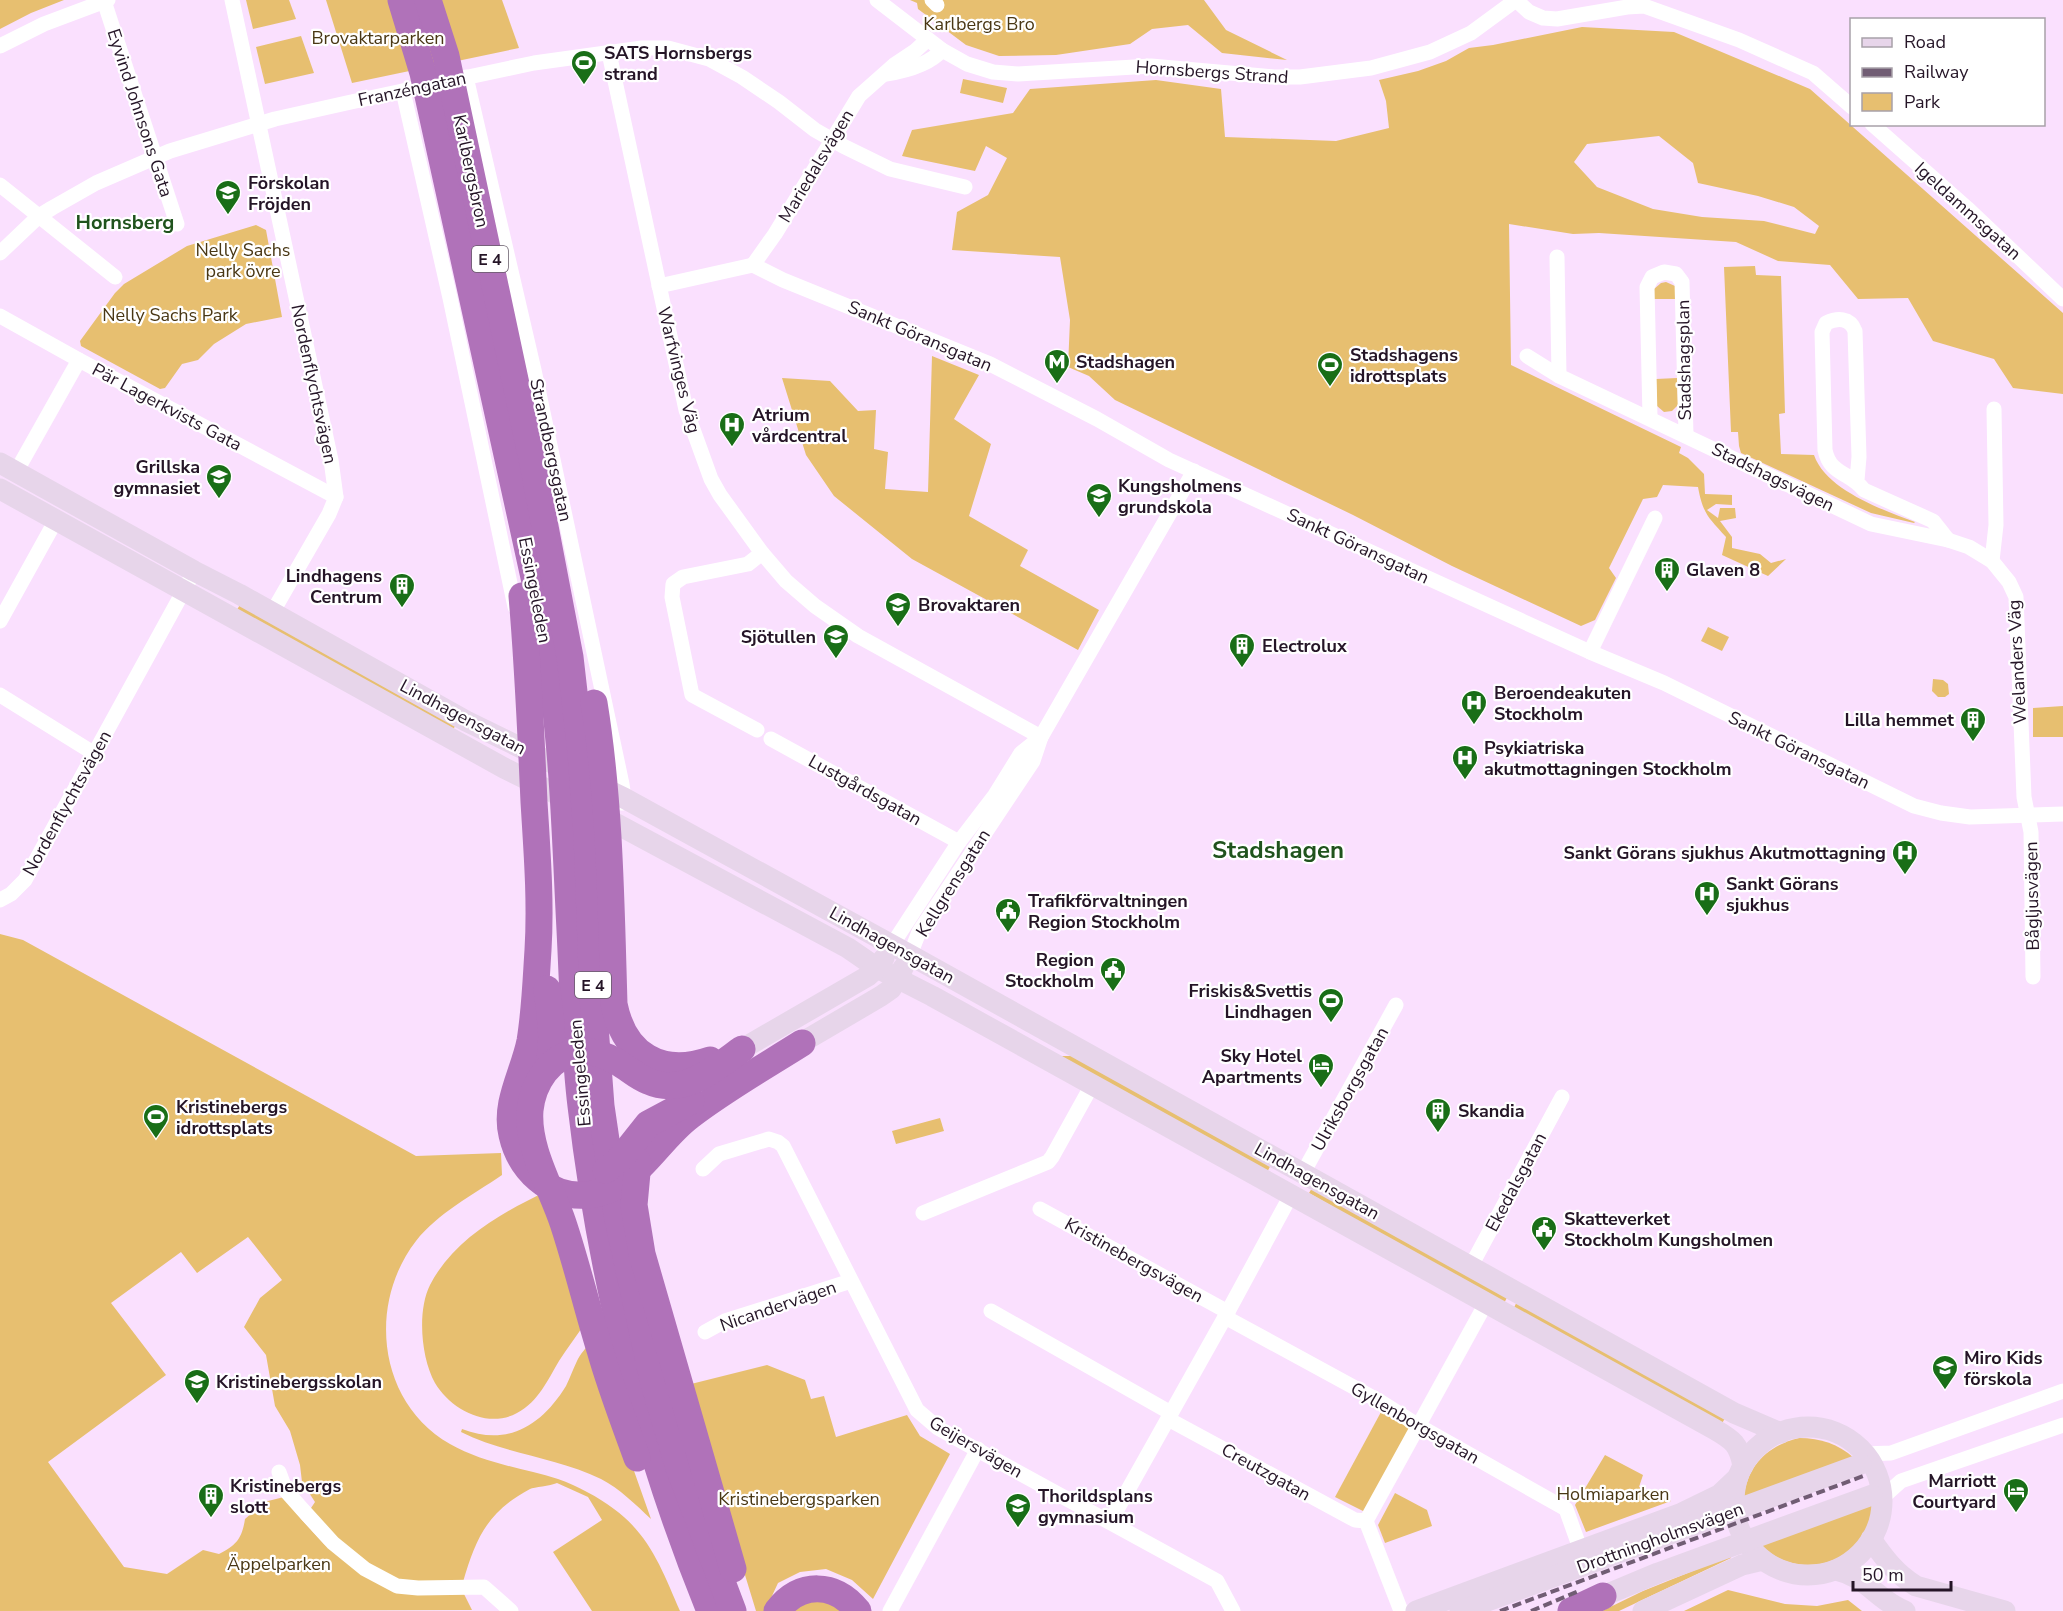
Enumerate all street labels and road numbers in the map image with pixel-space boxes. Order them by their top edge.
street label: Eyvind Johnsons Gata [101,26,179,200]
street label: Hornsbergs Strand [1135,55,1289,89]
street label: Franzéngatan [356,66,468,112]
street label: Mariedalsvägen [773,105,859,227]
street label: Karlbergsbron [447,112,495,230]
street label: Igeldammsgatan [1910,157,2026,265]
road number: E 4 [472,246,508,272]
street label: Sankt Göransgatan [844,295,996,377]
street label: Stadshagsplan [1671,300,1697,420]
street label: Nordenflychtsvägen [285,302,343,466]
street label: Warfvinges Väg [652,304,706,436]
street label: Pär Lagerkvists Gata [88,357,246,457]
street label: Strandbergsgatan [524,376,578,524]
street label: Stadshagsvägen [1708,437,1838,517]
street label: Sankt Göransgatan [1283,502,1433,590]
street label: Essingeleden [513,535,557,645]
street label: Welanders Väg [2002,599,2032,725]
street label: Lindhagensgatan [396,674,530,760]
street label: Sankt Göransgatan [1724,705,1874,795]
street label: Nordenflychtsvägen [17,726,117,880]
street label: Lustgårdsgatan [804,749,926,831]
street label: Kellgrensgatan [910,825,996,941]
street label: Bågljusvägen [2019,841,2045,951]
street label: Lindhagensgatan [825,901,959,989]
road number: E 4 [575,972,611,998]
street label: Essingeleden [563,1019,597,1127]
street label: Ulriksborgsgatan [1306,1023,1394,1155]
street label: Ekedalsgatan [1480,1128,1552,1236]
street label: Lindhagensgatan [1250,1137,1384,1225]
street label: Kristinebergsvägen [1060,1212,1208,1308]
street label: Nicandervägen [717,1275,839,1337]
street label: Gyllenborgsgatan [1346,1376,1484,1470]
street label: Geijersvägen [925,1410,1027,1484]
street label: Creutzgatan [1217,1438,1315,1506]
street label: Drottningholmsvägen [1573,1497,1747,1579]

